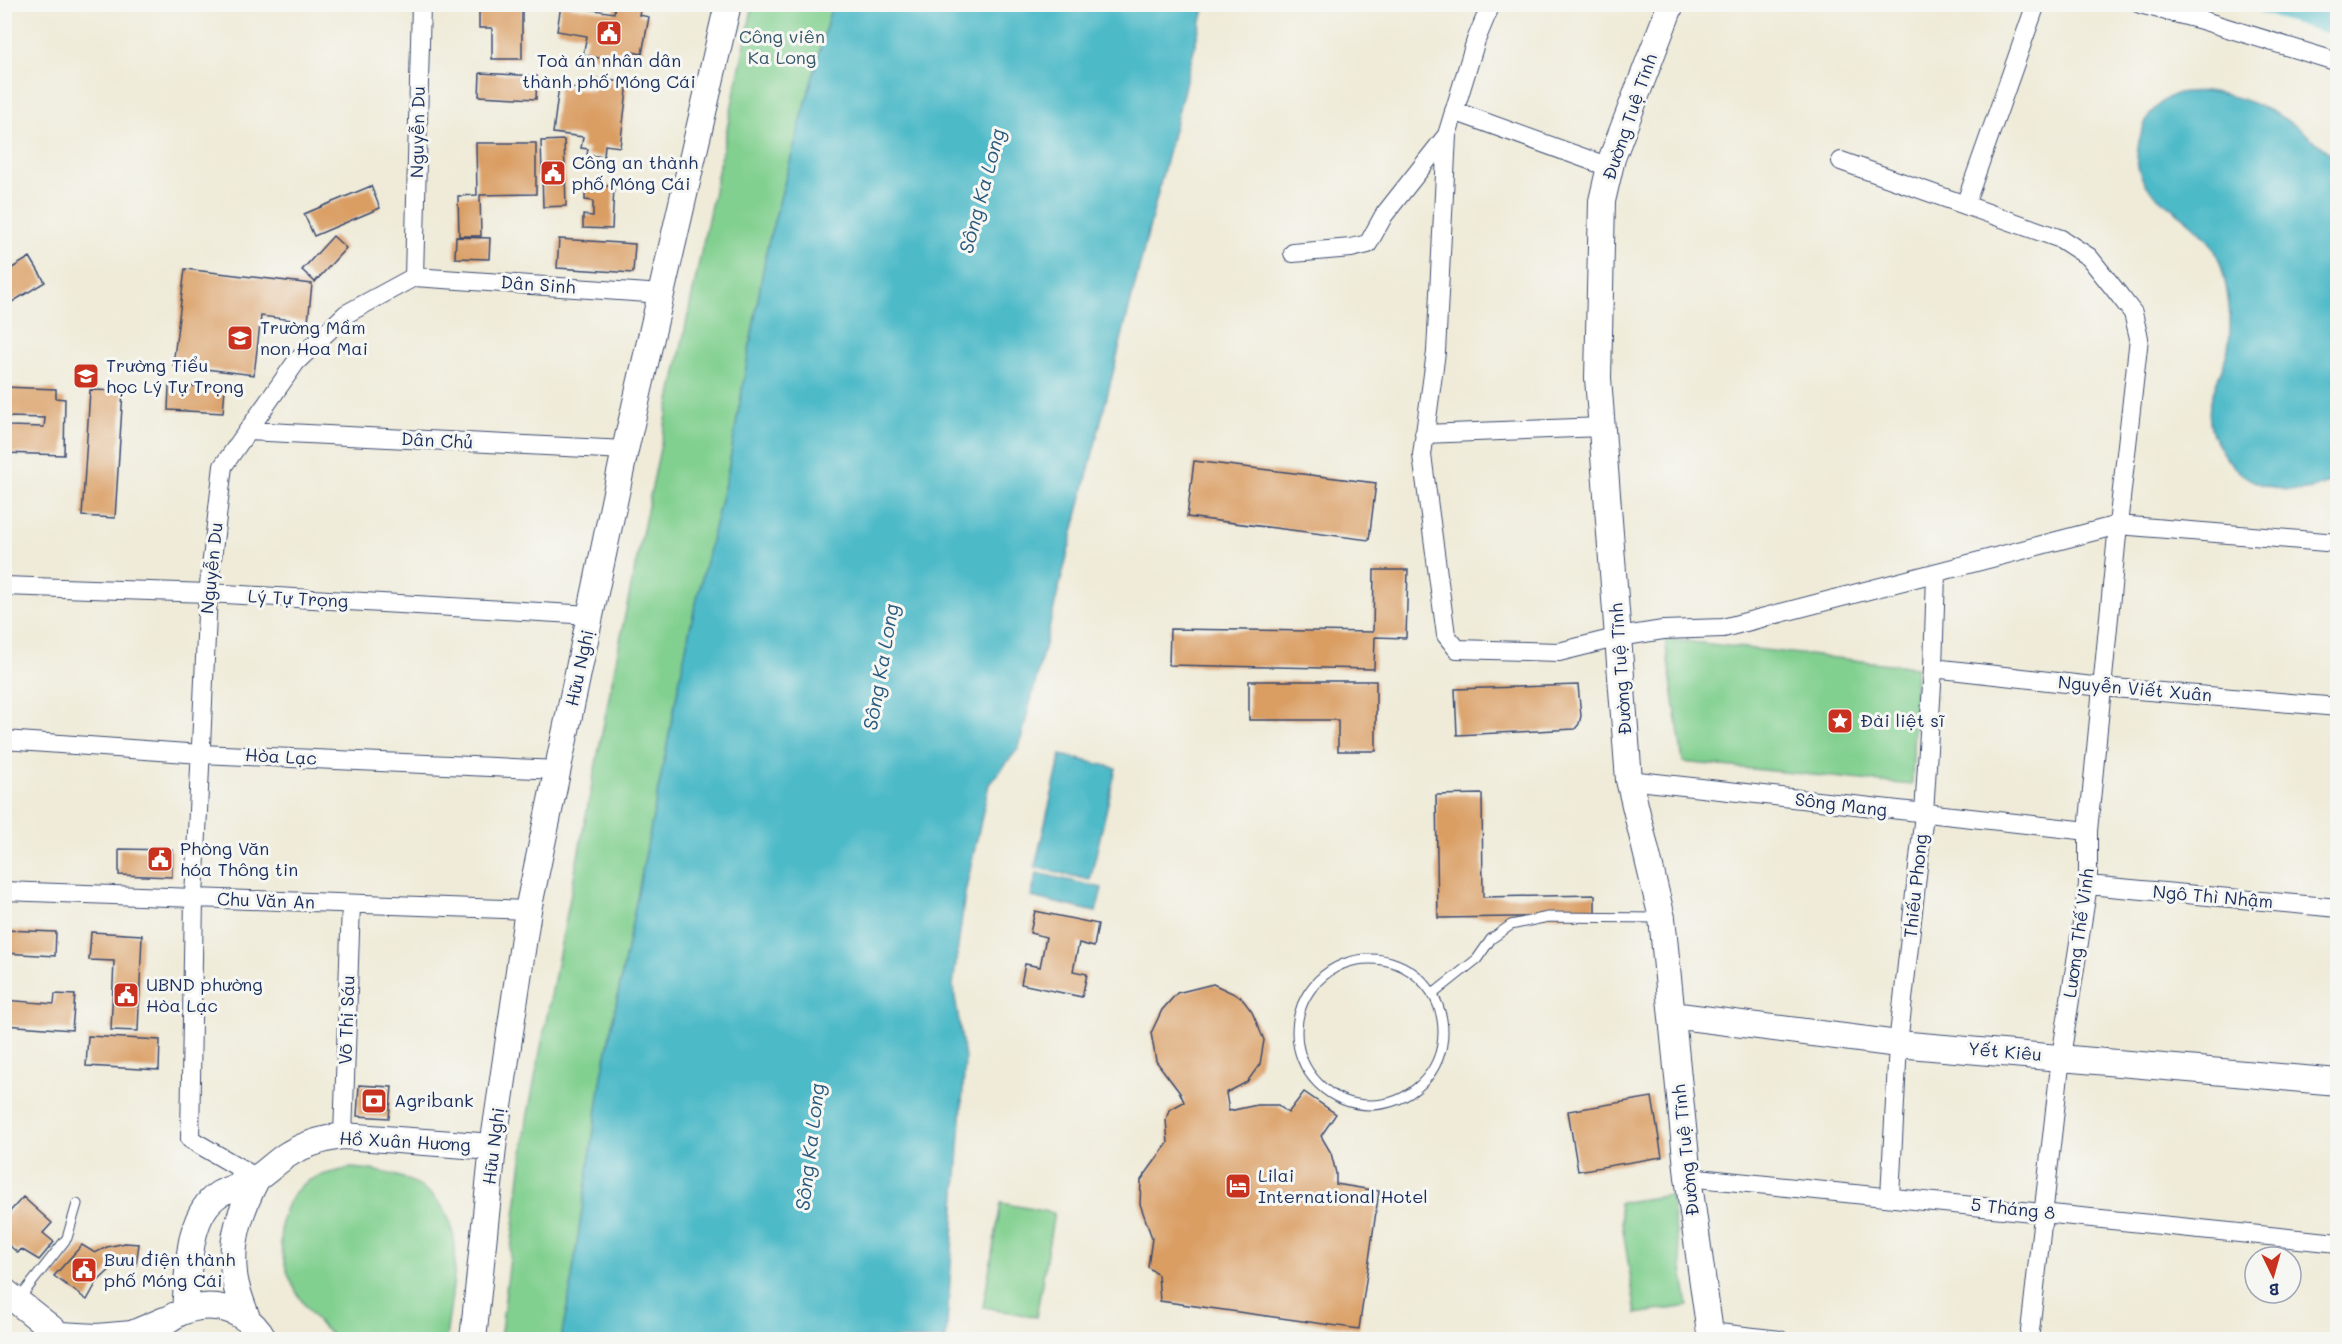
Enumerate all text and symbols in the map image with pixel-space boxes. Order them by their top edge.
public building icon: Toà án nhân dân thành phố Móng Cái [594,18,624,48]
park label: Công viên Ka Long [739,24,825,69]
place label: Toà án nhân dân thành phố Móng Cái [522,48,696,93]
street label: Đường Tuệ Tĩnh [1596,50,1662,183]
street label: Nguyễn Du [404,86,430,178]
water label: Sông Ka Long [952,125,1010,256]
place label: Công an thành phố Móng Cái [572,150,698,195]
public building icon: Công an thành phố Móng Cái [538,158,568,188]
street label: Dân Sinh [500,269,576,299]
place label: Trường Mầm non Hoa Mai [260,315,368,360]
school or university icon: Trường Mầm non Hoa Mai [225,323,255,353]
place label: Trường Tiểu học Lý Tự Trọng [106,353,244,398]
school or university icon: Trường Tiểu học Lý Tự Trọng [71,361,101,391]
street label: Dân Chủ [400,426,474,454]
street label: Nguyễn Du [194,521,228,615]
street label: Lý Tự Trọng [247,583,349,613]
water label: Sông Ka Long [856,601,904,732]
street label: Đường Tuệ Tĩnh [1603,602,1637,736]
street label: Hữu Nghị [559,627,599,708]
street label: Nguyễn Viết Xuân [2057,669,2213,707]
place icon: Đài liệt sĩ [1825,706,1855,736]
place label: Đài liệt sĩ [1860,708,1945,732]
street label: Hòa Lạc [245,742,318,770]
street label: Sông Mang [1794,786,1889,822]
street label: Thiếu Phong [1898,833,1932,939]
place label: Phòng Văn hóa Thông tin [180,836,298,881]
public building icon: Phòng Văn hóa Thông tin [145,844,175,874]
street label: Lương Thế Vinh [2057,867,2099,999]
street label: Ngô Thì Nhậm [2152,879,2274,913]
street label: Chu Văn An [217,886,315,914]
place label: UBND phường Hòa Lạc [146,972,263,1017]
street label: Võ Thị Sáu [332,975,360,1065]
public building icon: UBND phường Hòa Lạc [111,980,141,1010]
street label: Yết Kiêu [1967,1036,2043,1066]
water label: Sông Ka Long [788,1082,830,1212]
street label: Đường Tuệ Tĩnh [1666,1083,1704,1217]
bank icon: Agribank [359,1086,389,1116]
place label: Agribank [394,1088,474,1112]
street label: Hữu Nghị [476,1106,510,1186]
street label: Hồ Xuân Hương [339,1126,471,1156]
place label: Lilai International Hotel [1258,1163,1428,1208]
hotel icon: Lilai International Hotel [1223,1171,1253,1201]
street label: 5 Tháng 8 [1970,1192,2057,1224]
north arrow [2243,1245,2303,1305]
place label: Bưu điện thành phố Móng Cái [104,1247,235,1292]
public building icon: Bưu điện thành phố Móng Cái [69,1255,99,1285]
text: B [2268,1280,2281,1301]

